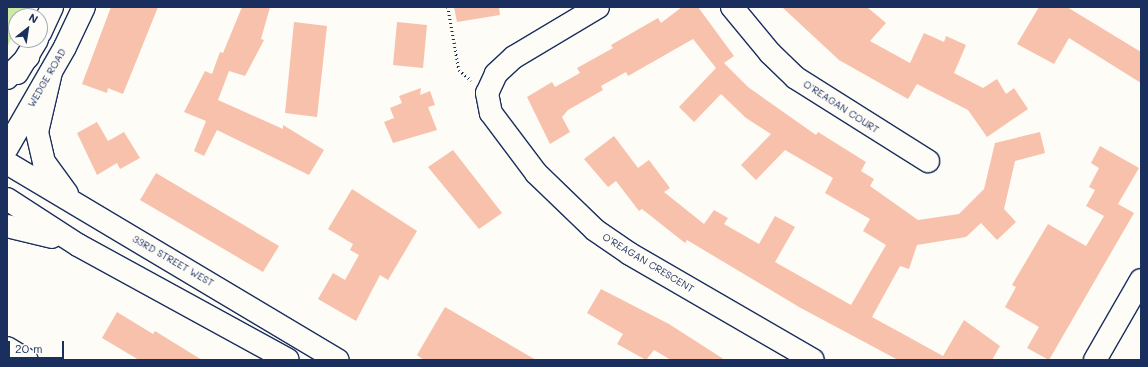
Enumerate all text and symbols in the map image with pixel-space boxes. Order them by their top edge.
north arrow [8,8,48,48]
text: N [26,9,41,27]
street label: WEDGE ROAD [25,46,69,110]
street label: O'REAGAN COURT [801,78,881,136]
street label: O'REAGAN CRESCENT [600,231,696,295]
street label: 33RD STREET WEST [130,233,216,289]
scale bar [10,333,66,359]
text: 20 m [15,340,43,356]

